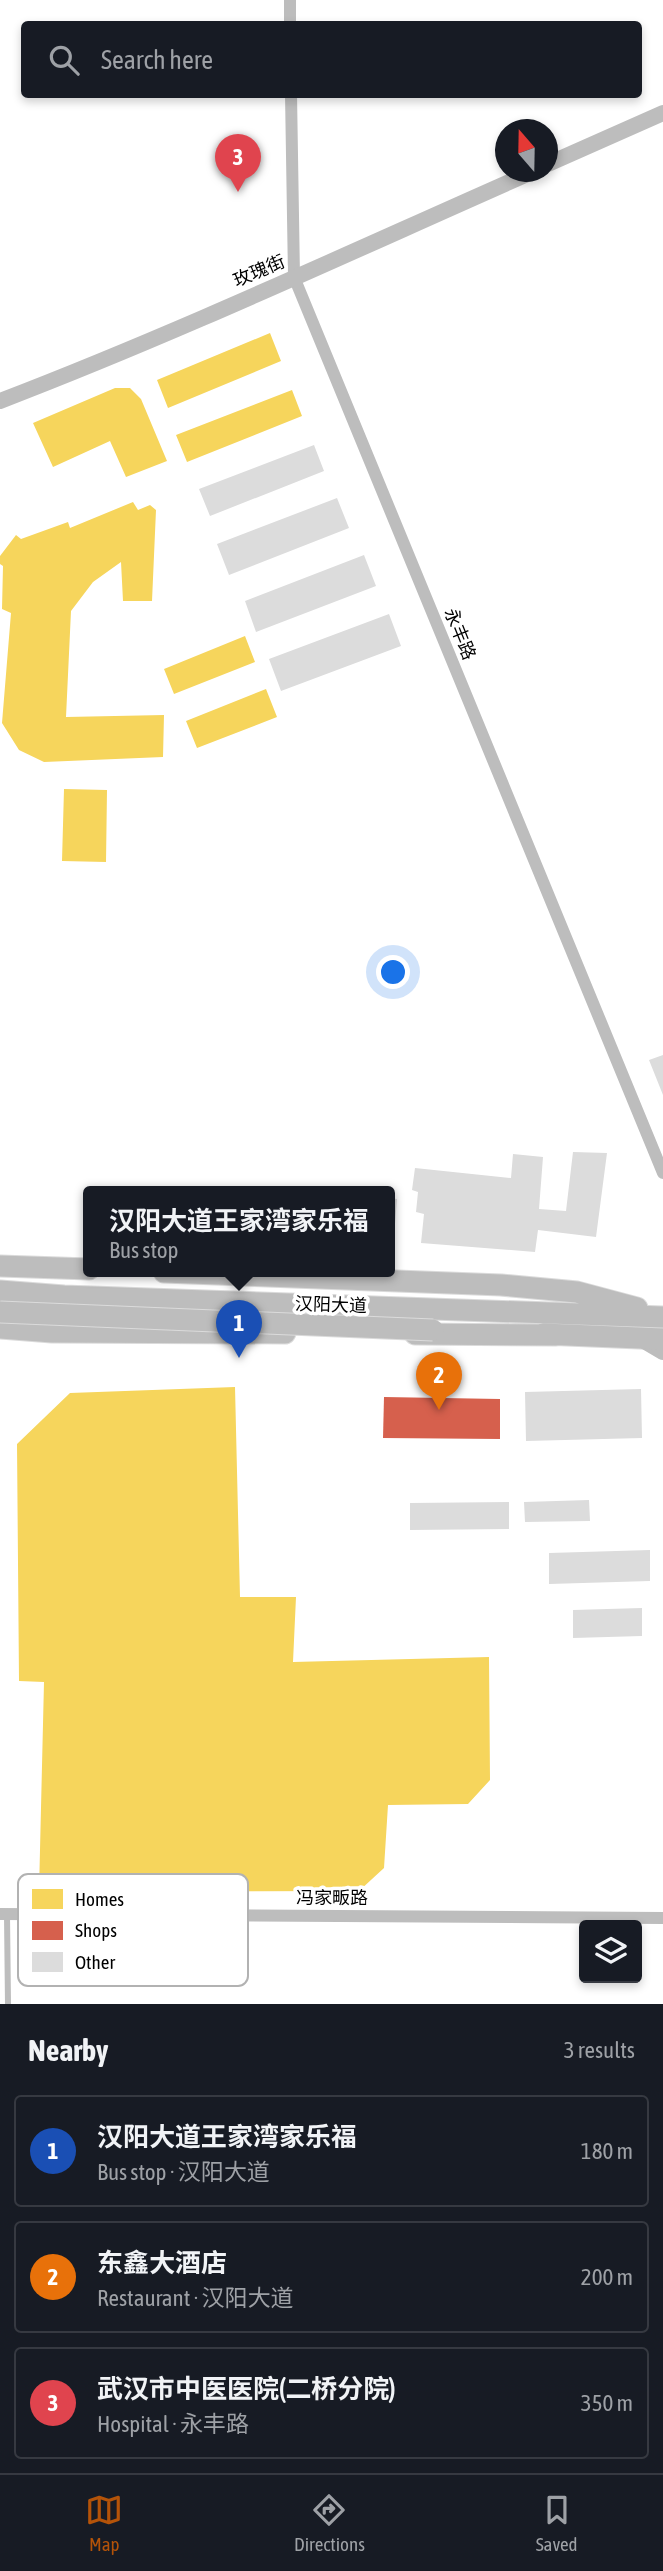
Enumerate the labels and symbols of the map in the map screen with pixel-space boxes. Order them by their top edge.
north arrow [495,119,558,182]
pin: 3 [215,134,261,192]
street label: 玫瑰街 [230,250,288,291]
street label: 永丰路 [441,605,480,663]
your location [376,955,410,989]
street label: 汉阳大道 [295,1293,367,1316]
pin: 1 [216,1300,262,1358]
pin: 2 [416,1352,462,1410]
legend [18,1874,248,1986]
street label: 冯家畈路 [296,1887,368,1908]
text: Homes [75,1888,124,1910]
text: Shops [75,1919,117,1941]
text: Other [75,1951,115,1973]

